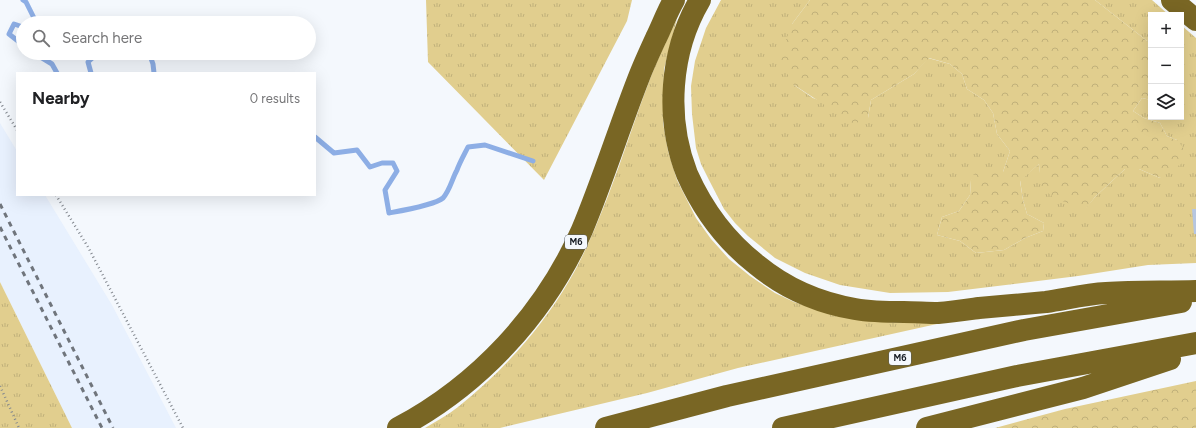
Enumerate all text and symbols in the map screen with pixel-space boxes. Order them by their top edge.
map controls [1148,12,1184,120]
button: + [1148,12,1184,48]
search box [16,16,316,60]
icon: search [30,27,52,49]
text: Search here [62,29,142,47]
button: − [1148,48,1184,84]
button: layers [1148,84,1184,120]
text: Nearby [32,88,90,108]
text: 0 results [250,91,300,106]
road number: M6 [565,235,587,249]
road number: M6 [889,351,911,365]

